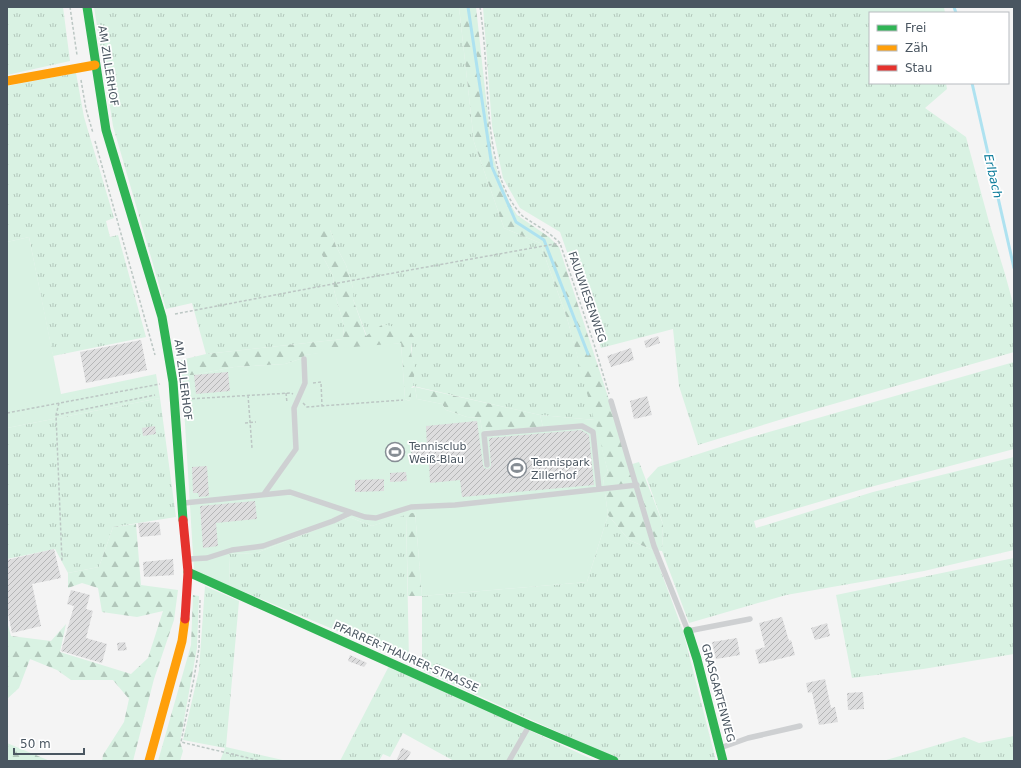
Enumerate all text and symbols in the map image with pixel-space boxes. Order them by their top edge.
legend [869,12,1009,84]
text: Frei [905,21,926,35]
street label: AM ZILLERHOF [95,25,121,107]
text: Zäh [905,41,928,55]
text: Stau [905,61,932,75]
water label: Erlbach [981,152,1005,200]
street label: FAULWIESENWEG [565,250,609,344]
street label: AM ZILLERHOF [172,339,194,421]
place label: Tennisclub Weiß-Blau [408,440,466,466]
sports icon: Tennisclub Weiß-Blau [384,441,406,463]
place label: Tennispark Zillerhof [530,456,591,482]
sports icon: Tennispark Zillerhof [506,457,528,479]
street label: PFARRER-THAURER-STRASSE [331,619,481,695]
street label: GRASGARTENWEG [699,642,737,744]
scale bar [14,730,84,756]
text: 50 m [20,737,51,751]

